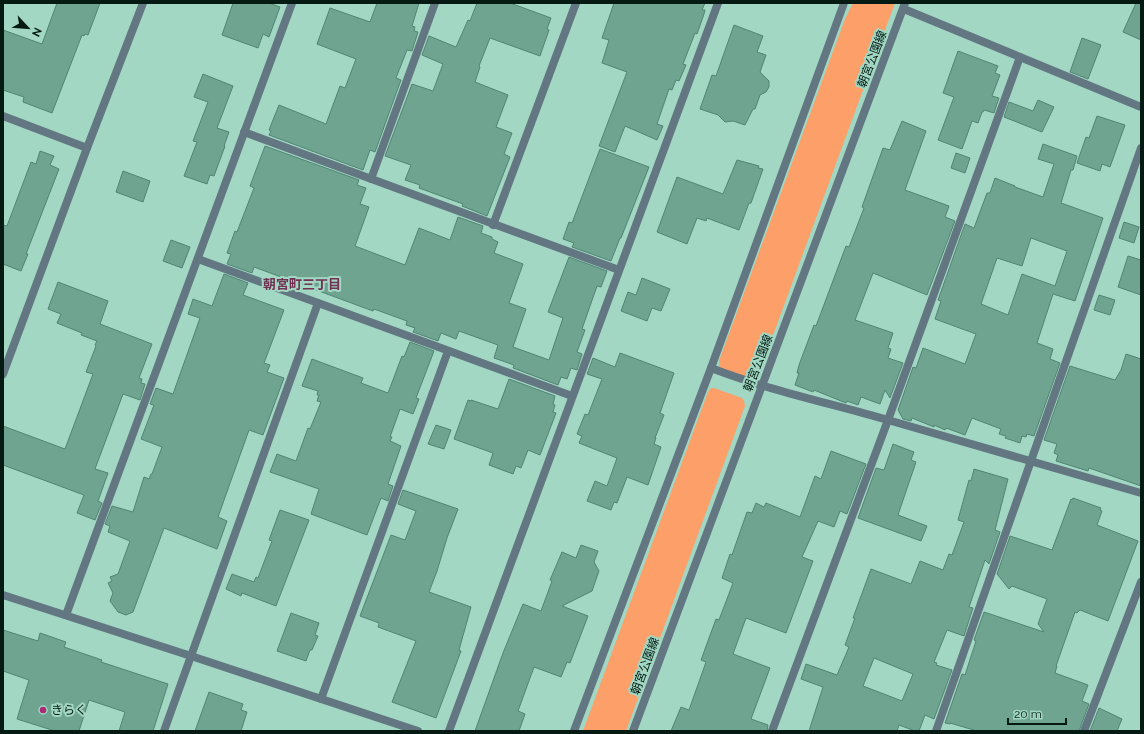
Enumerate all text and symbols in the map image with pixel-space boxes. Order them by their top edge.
north arrow [8,8,48,48]
text: N [29,26,44,39]
street label: 朝宮公園線 [855,28,889,90]
district label: 朝宮町三丁目 [263,277,341,292]
street label: 朝宮公園線 [741,332,775,394]
street label: 朝宮公園線 [628,635,662,697]
scale bar [1008,700,1066,726]
place label: きらく [51,703,87,717]
marker: きらく [38,705,48,715]
text: 20 m [1014,707,1042,721]

